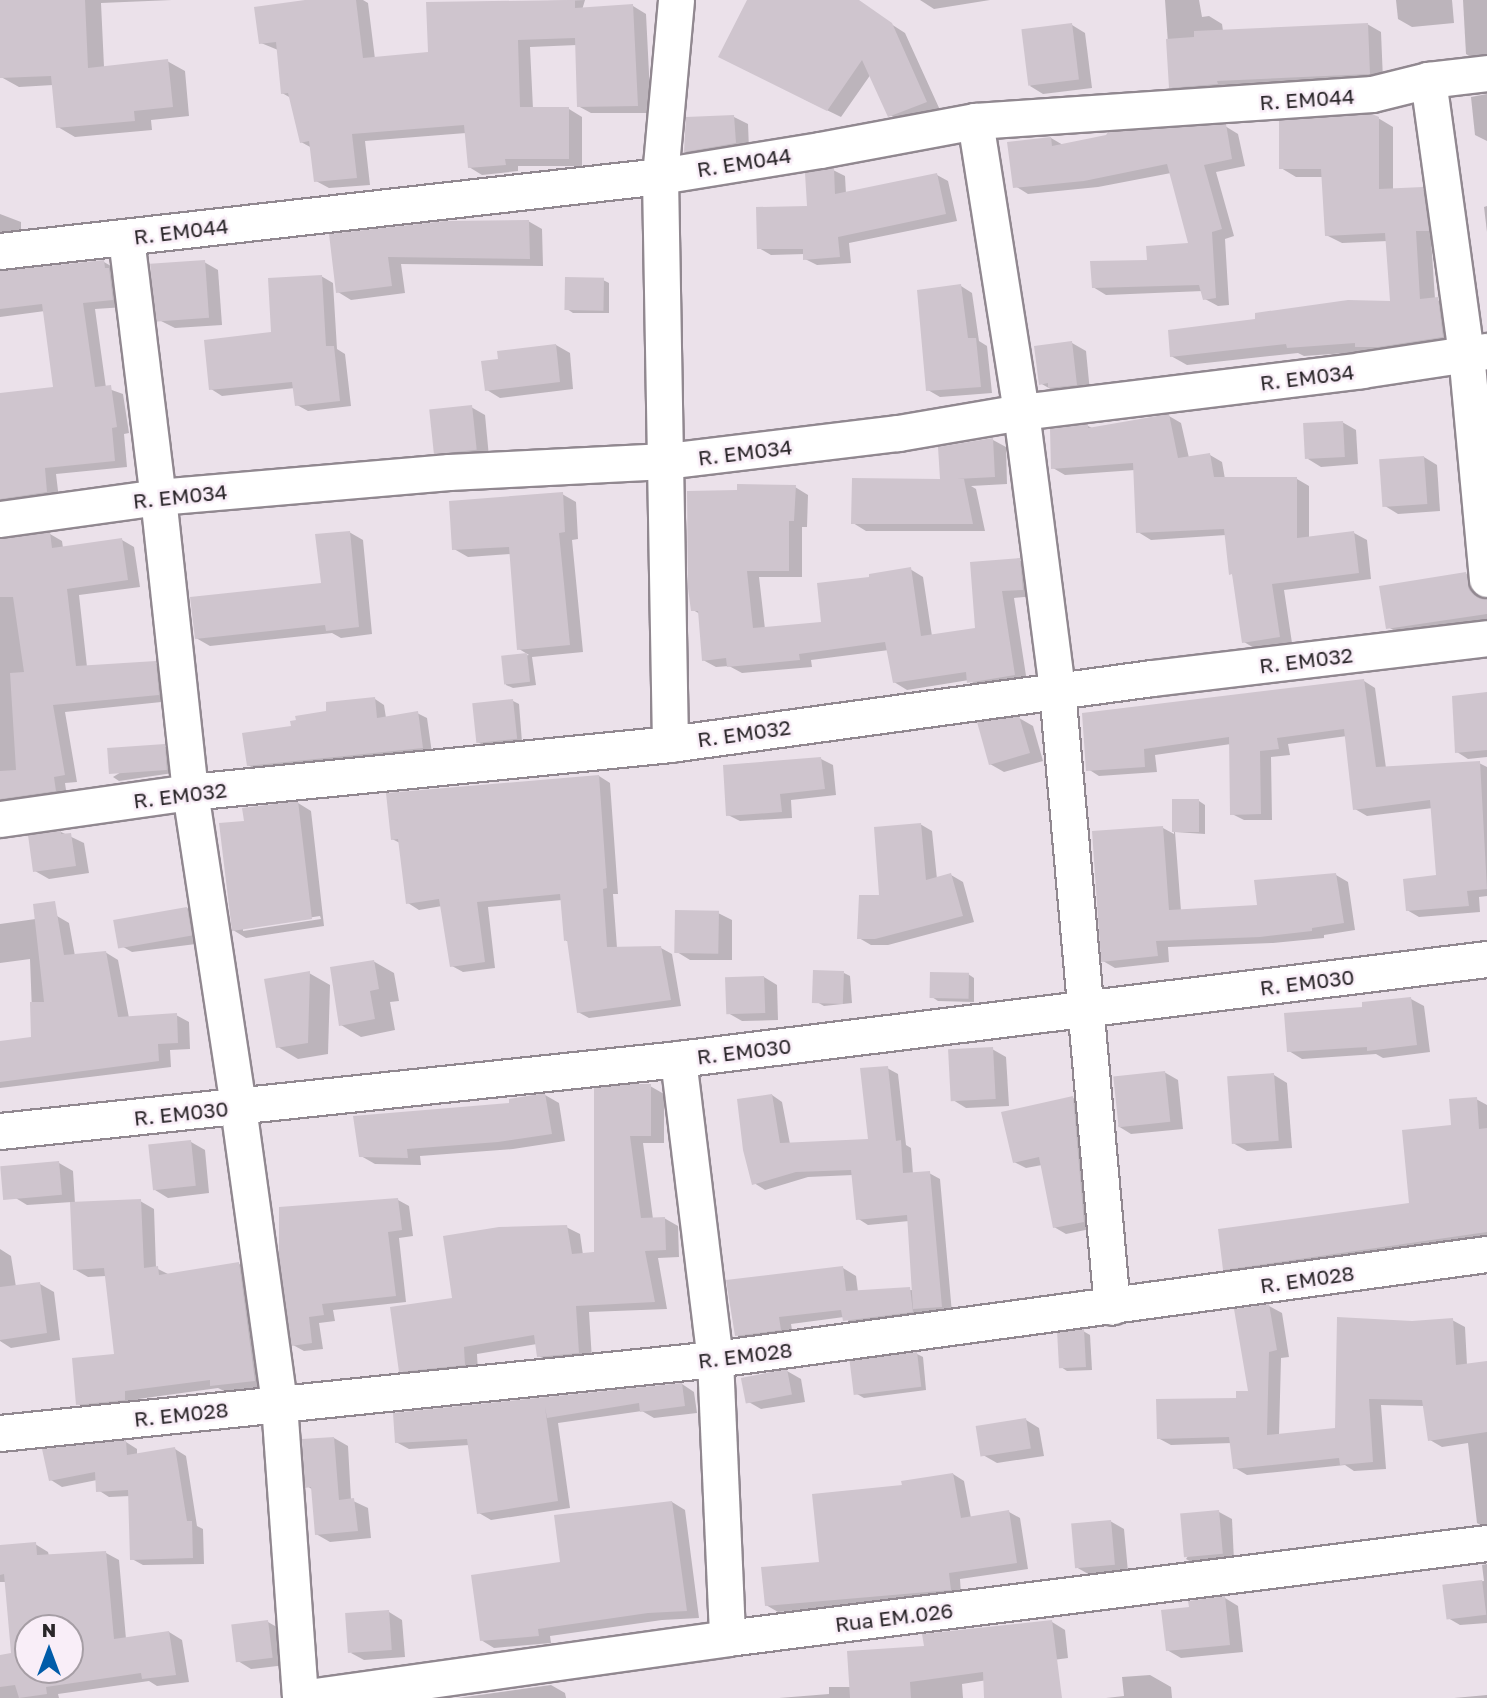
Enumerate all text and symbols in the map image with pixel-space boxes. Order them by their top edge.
street label: R. EM044 [1259,83,1355,115]
street label: R. EM044 [695,142,793,182]
street label: R. EM044 [132,213,230,249]
street label: R. EM034 [1258,359,1356,395]
street label: R. EM034 [696,434,794,470]
street label: R. EM034 [132,479,228,513]
street label: R. EM032 [1258,642,1354,678]
street label: R. EM032 [696,714,792,752]
street label: R. EM032 [132,777,228,813]
street label: R. EM030 [1258,964,1356,1000]
street label: R. EM030 [695,1033,793,1069]
street label: R. EM030 [132,1096,230,1130]
street label: R. EM028 [1258,1260,1356,1298]
street label: R. EM028 [696,1337,794,1373]
street label: R. EM028 [133,1397,229,1431]
street label: Rua EM.026 [834,1597,954,1637]
north arrow [14,1614,84,1684]
text: N [42,1618,56,1641]

